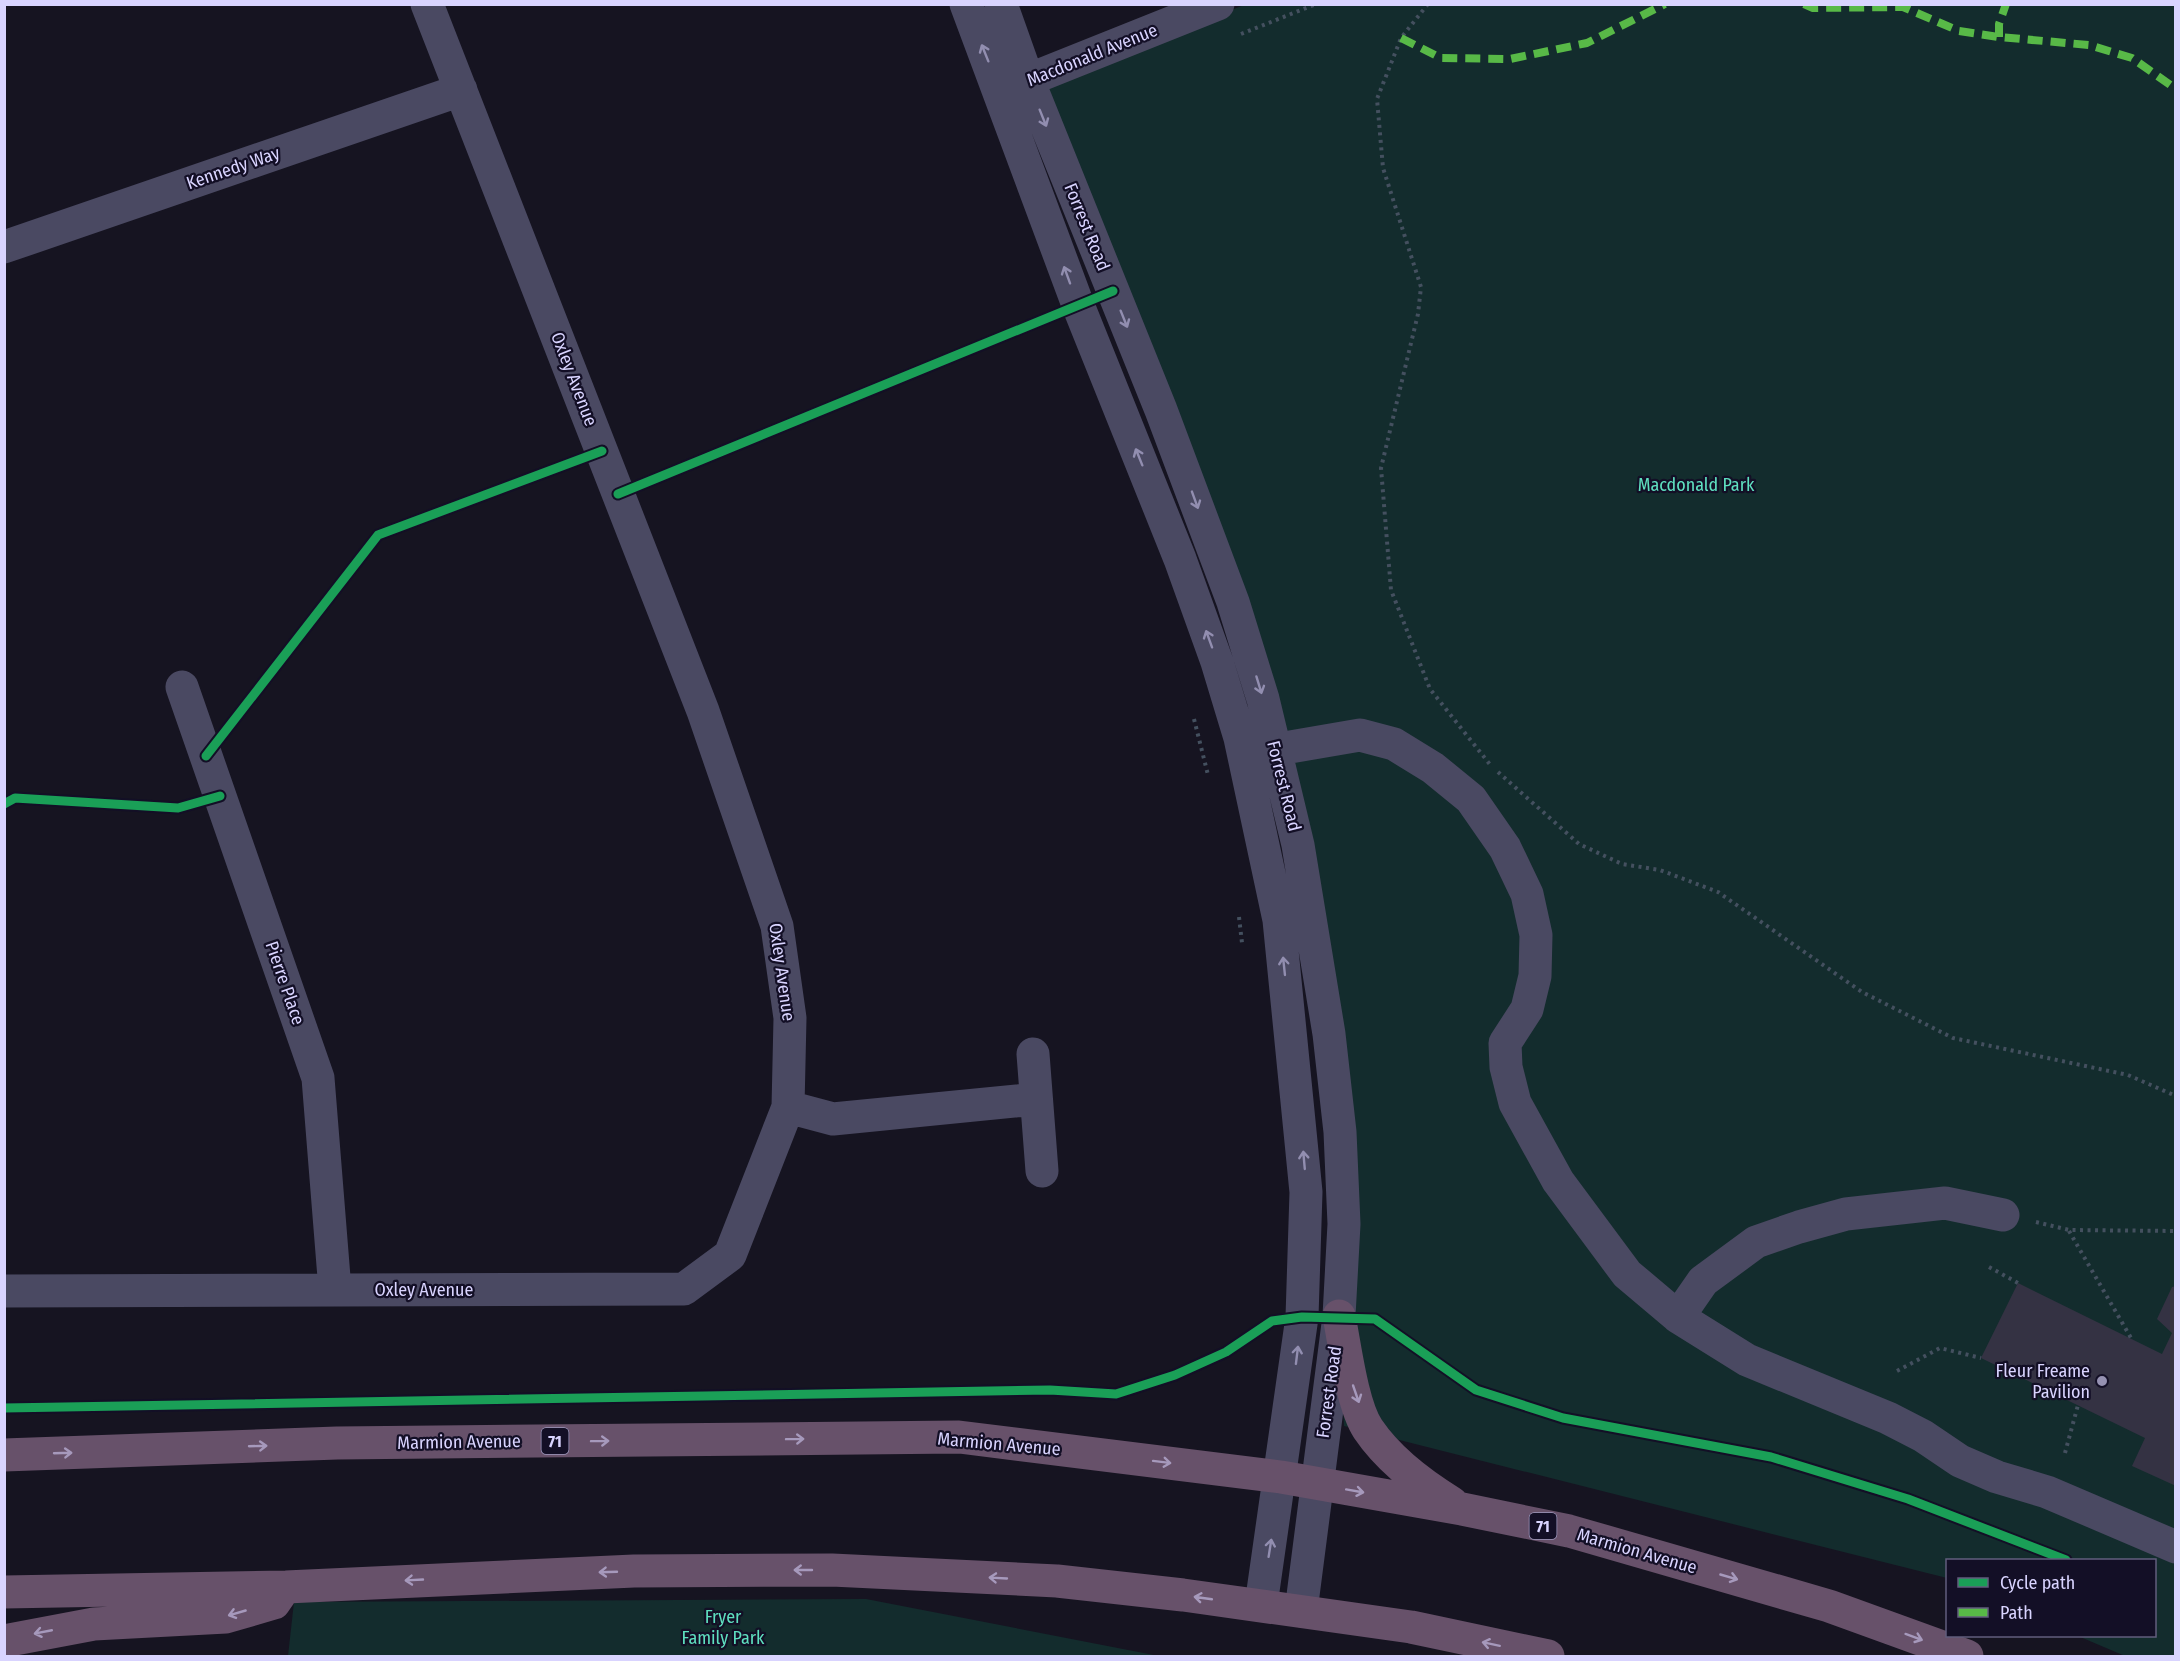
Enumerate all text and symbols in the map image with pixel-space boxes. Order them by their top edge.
street label: Macdonald Avenue [1024,19,1161,91]
one-way arrow [979,44,990,63]
one-way arrow [1038,109,1049,127]
street label: Kennedy Way [183,142,283,194]
street label: Forrest Road [1059,180,1115,274]
one-way arrow [1061,266,1072,285]
one-way arrow [1119,309,1130,327]
street label: Oxley Avenue [546,329,602,429]
one-way arrow [1133,448,1144,466]
park label: Macdonald Park [1638,474,1755,496]
one-way arrow [1190,491,1201,509]
one-way arrow [1202,630,1213,649]
one-way arrow [1254,675,1265,694]
street label: Forrest Road [1262,738,1306,834]
street label: Oxley Avenue [764,922,800,1023]
street label: Pierre Place [260,938,310,1028]
one-way arrow [1278,957,1289,977]
one-way arrow [1298,1151,1309,1171]
street label: Oxley Avenue [375,1279,474,1301]
one-way arrow [1292,1345,1303,1365]
street label: Forrest Road [1312,1345,1346,1439]
place label: Fleur Freame Pavilion [1996,1360,2090,1403]
marker: Fleur Freame Pavilion [2095,1374,2109,1388]
one-way arrow [1351,1384,1362,1403]
road number: 71 [542,1428,568,1454]
street label: Marmion Avenue [936,1428,1062,1460]
street label: Marmion Avenue [397,1430,521,1454]
one-way arrow [784,1433,804,1445]
one-way arrow [589,1435,609,1447]
one-way arrow [247,1440,267,1452]
one-way arrow [52,1447,72,1458]
one-way arrow [1152,1457,1172,1468]
one-way arrow [1345,1486,1365,1497]
road number: 71 [1530,1513,1556,1539]
street label: Marmion Avenue [1575,1523,1700,1579]
one-way arrow [1265,1538,1276,1558]
legend [1946,1559,2156,1637]
one-way arrow [794,1564,814,1576]
one-way arrow [599,1566,619,1577]
one-way arrow [1719,1572,1738,1583]
text: Cycle path [2000,1572,2075,1594]
one-way arrow [989,1573,1009,1584]
one-way arrow [404,1575,424,1586]
one-way arrow [1194,1592,1214,1603]
text: Path [2000,1602,2033,1624]
park label: Fryer Family Park [682,1606,765,1649]
one-way arrow [228,1608,247,1620]
one-way arrow [34,1627,54,1638]
one-way arrow [1905,1633,1923,1644]
one-way arrow [1481,1638,1501,1649]

